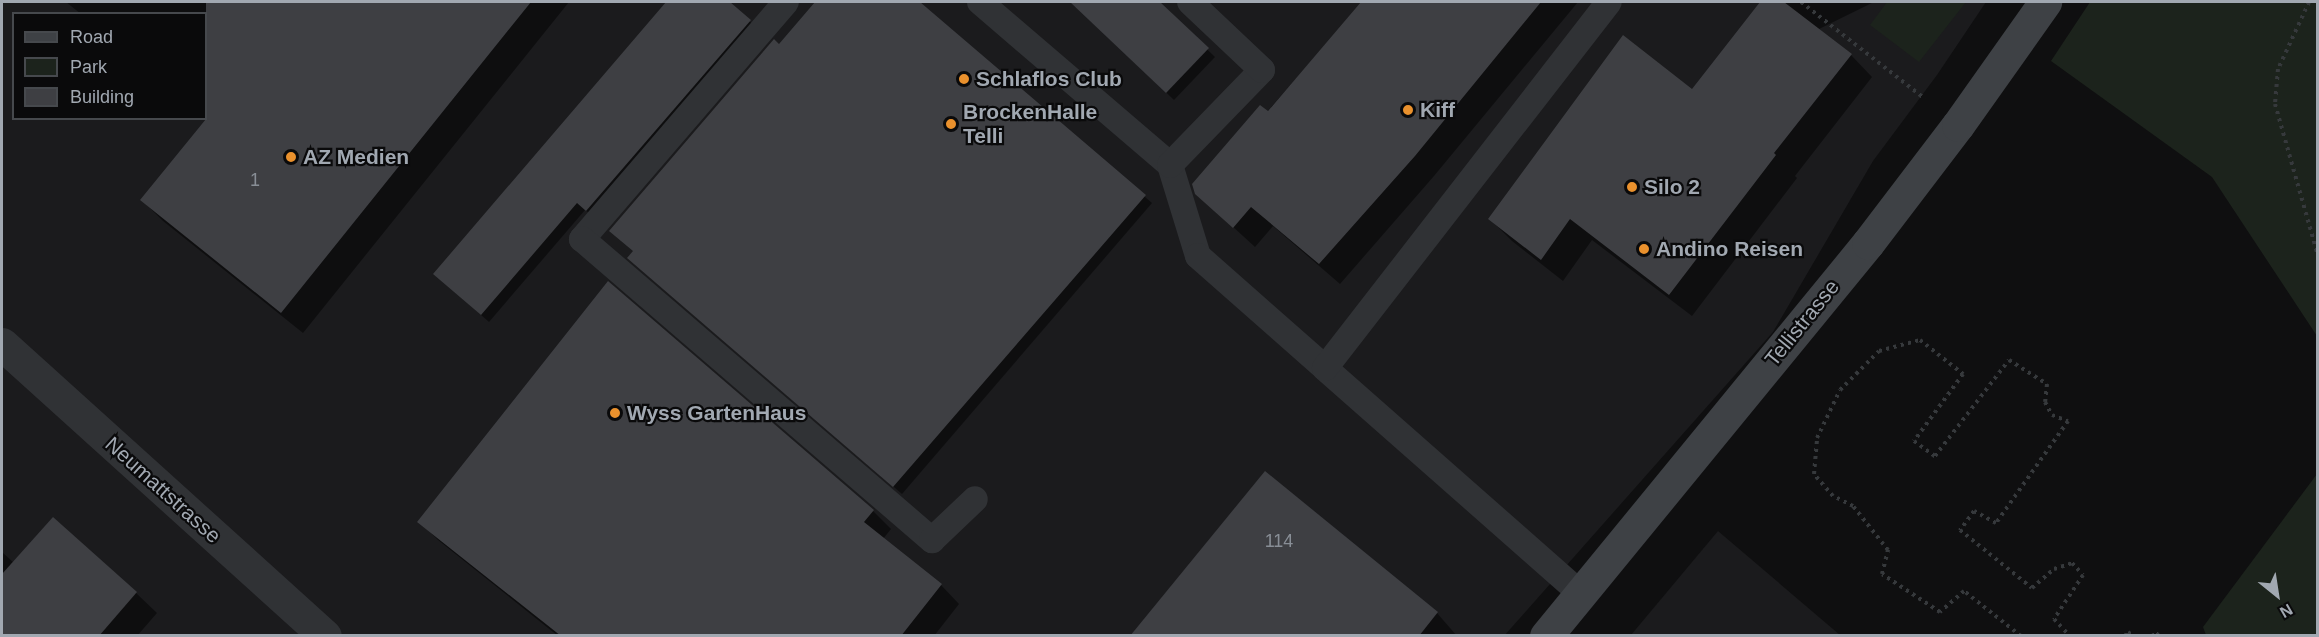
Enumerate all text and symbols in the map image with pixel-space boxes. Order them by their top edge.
legend [12,12,207,120]
text: Road [70,27,113,47]
text: Park [70,57,107,77]
place label: Schlaflos Club [976,66,1122,92]
marker: Schlaflos Club [957,72,971,86]
text: Building [70,87,134,107]
place label: Kiff [1420,97,1455,123]
place label: BrockenHalle Telli [963,99,1097,149]
marker: Kiff [1401,103,1415,117]
marker: BrockenHalle Telli [944,117,958,131]
place label: AZ Medien [303,144,409,170]
marker: AZ Medien [284,150,298,164]
house number: 1 [250,169,260,191]
place label: Silo 2 [1644,174,1700,200]
marker: Silo 2 [1625,180,1639,194]
place label: Andino Reisen [1656,236,1803,262]
marker: Andino Reisen [1637,242,1651,256]
street label: Tellistrasse [1760,275,1844,371]
place label: Wyss GartenHaus [627,400,806,426]
marker: Wyss GartenHaus [608,406,622,420]
street label: Neumattstrasse [100,431,226,549]
house number: 114 [1265,530,1293,552]
north arrow [2247,565,2307,625]
text: N [2277,601,2296,621]

